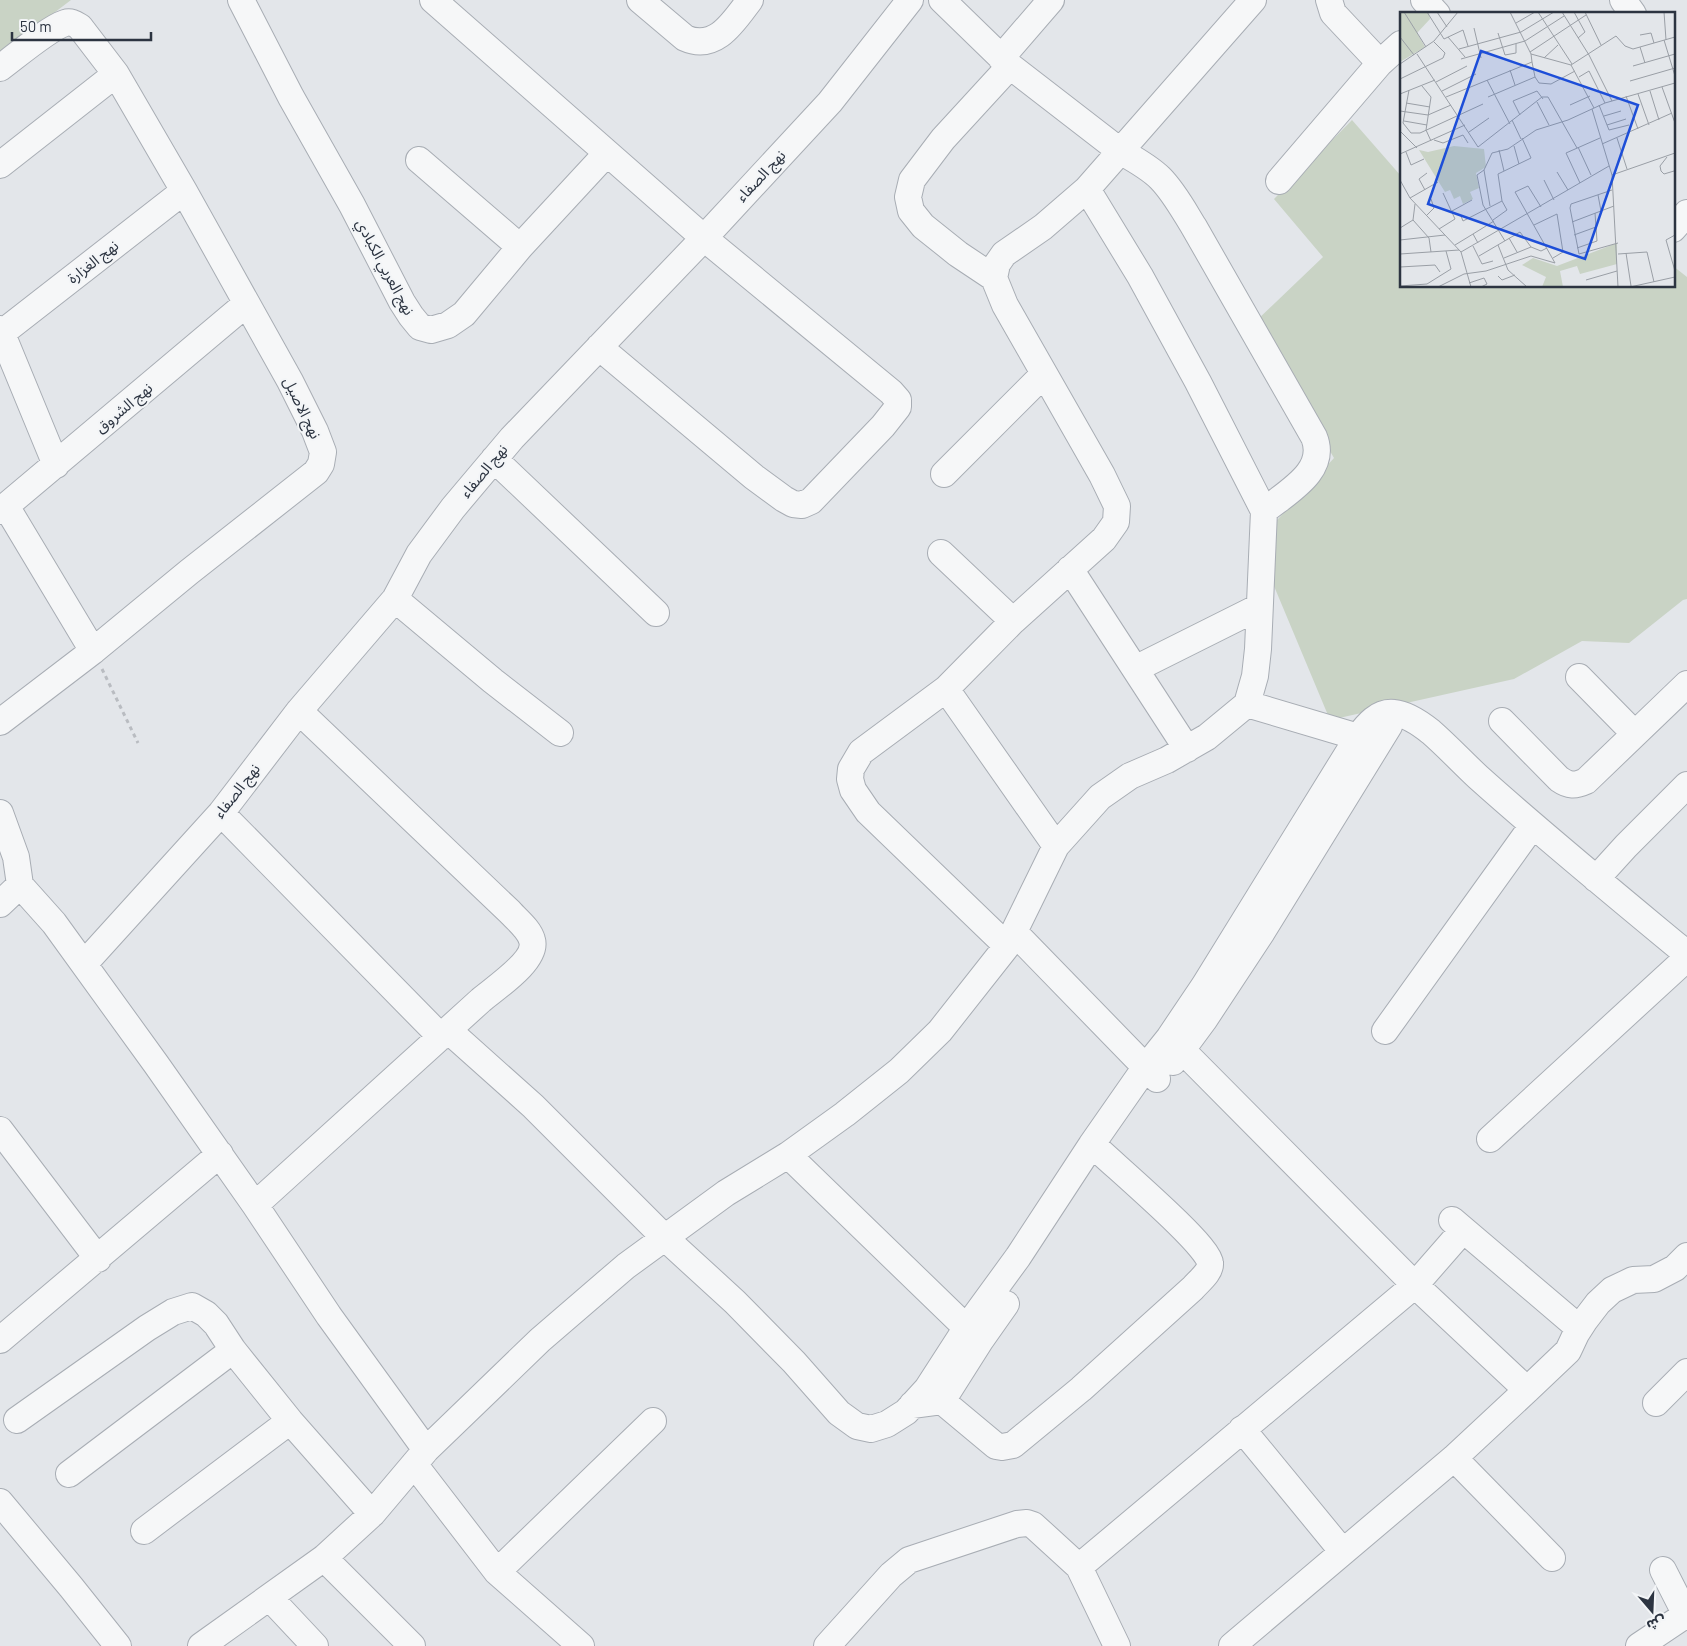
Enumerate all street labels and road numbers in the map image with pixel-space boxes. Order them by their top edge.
street label: نهج الصفاء [732,146,792,208]
street label: نهج العربي الكبادي [349,215,419,320]
street label: نهج الغزارة [63,236,124,290]
street label: نهج الاصيل [277,374,326,443]
street label: نهج الشروق [91,378,158,439]
street label: نهج الصفاء [456,440,514,503]
street label: نهج الصفاء [209,760,266,824]

